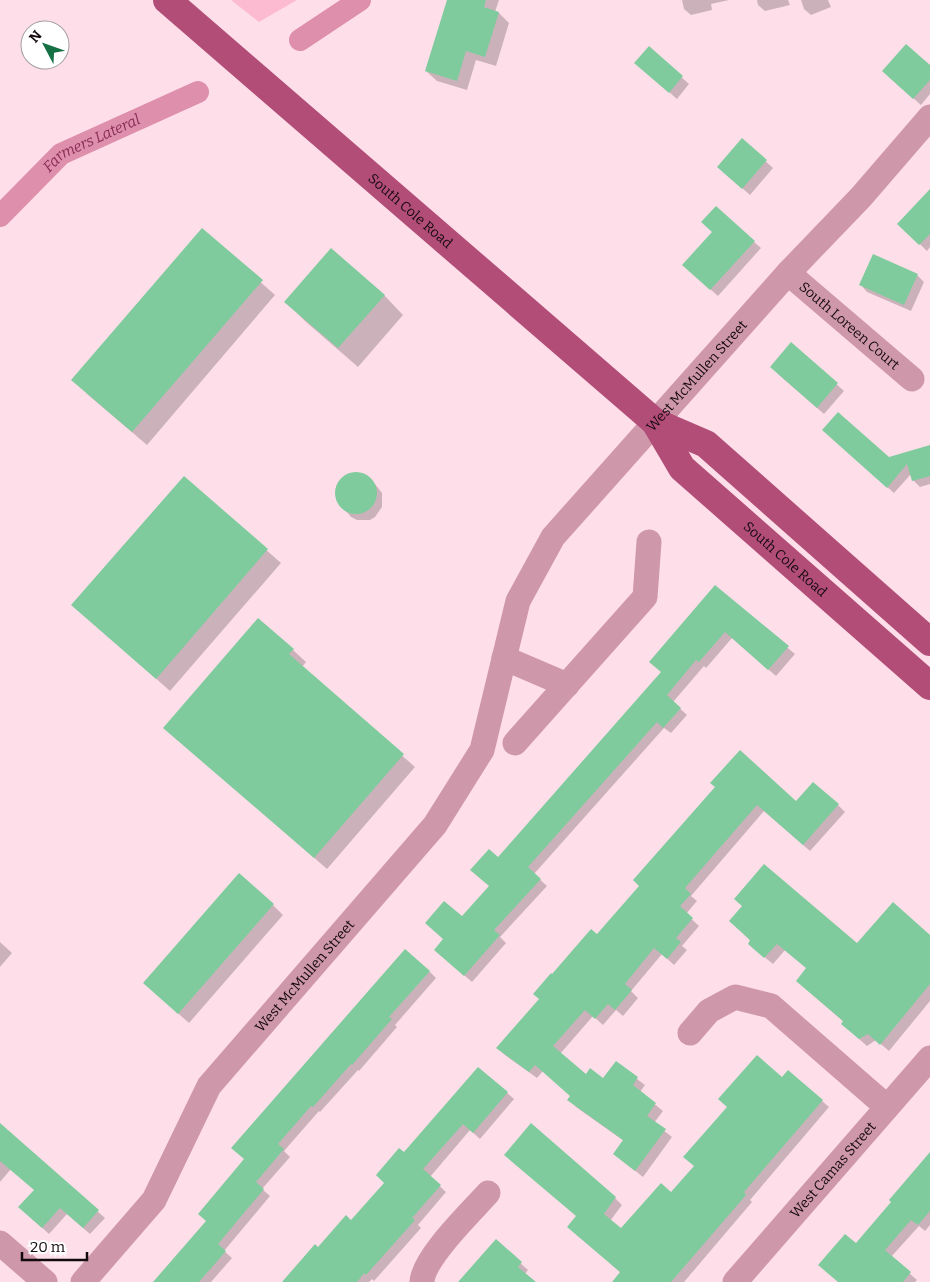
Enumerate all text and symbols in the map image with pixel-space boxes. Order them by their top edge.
north arrow [20,20,70,70]
text: N [26,27,46,46]
water label: Farmers Lateral [39,110,143,176]
street label: South Cole Road [365,170,456,252]
street label: South Loreen Court [796,278,903,374]
street label: West McMullen Street [643,317,751,435]
street label: South Cole Road [740,518,830,601]
street label: West McMullen Street [252,916,358,1036]
street label: West Camas Street [787,1118,880,1222]
scale bar [22,1230,88,1262]
text: 20 m [30,1238,66,1256]

